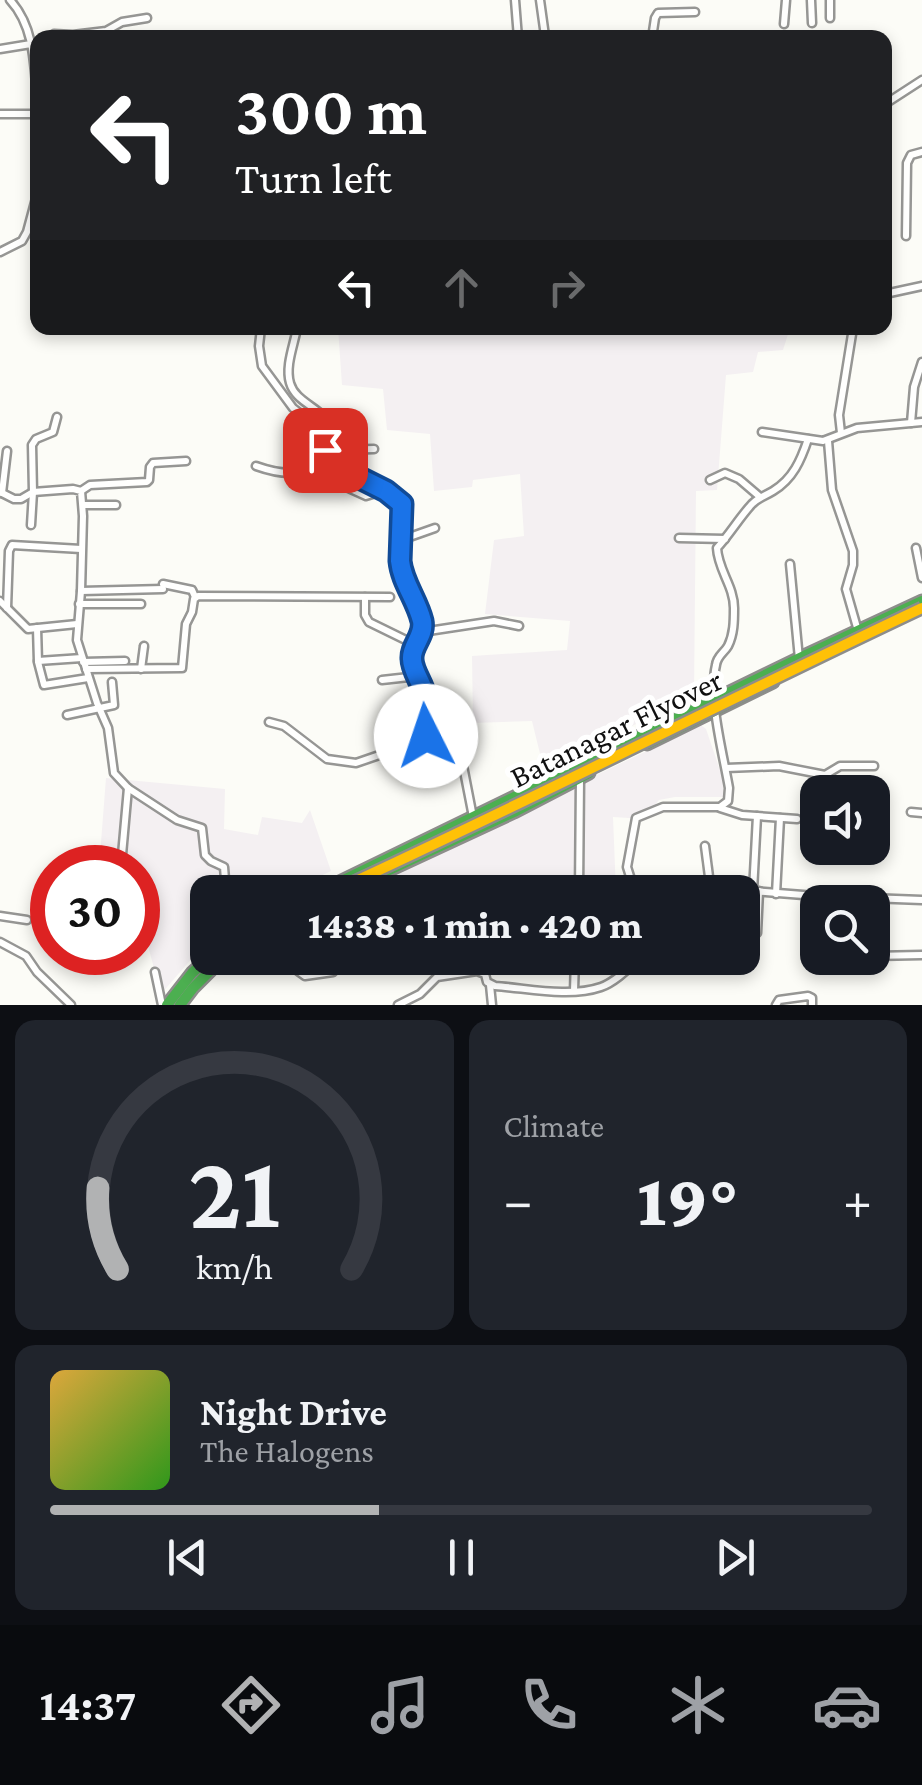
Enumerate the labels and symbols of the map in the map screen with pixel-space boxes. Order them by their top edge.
pin [283,408,368,493]
street label: Batanagar Flyover [504,661,728,795]
position arrow [374,684,478,788]
speed limit sign: 30 [30,845,160,975]

